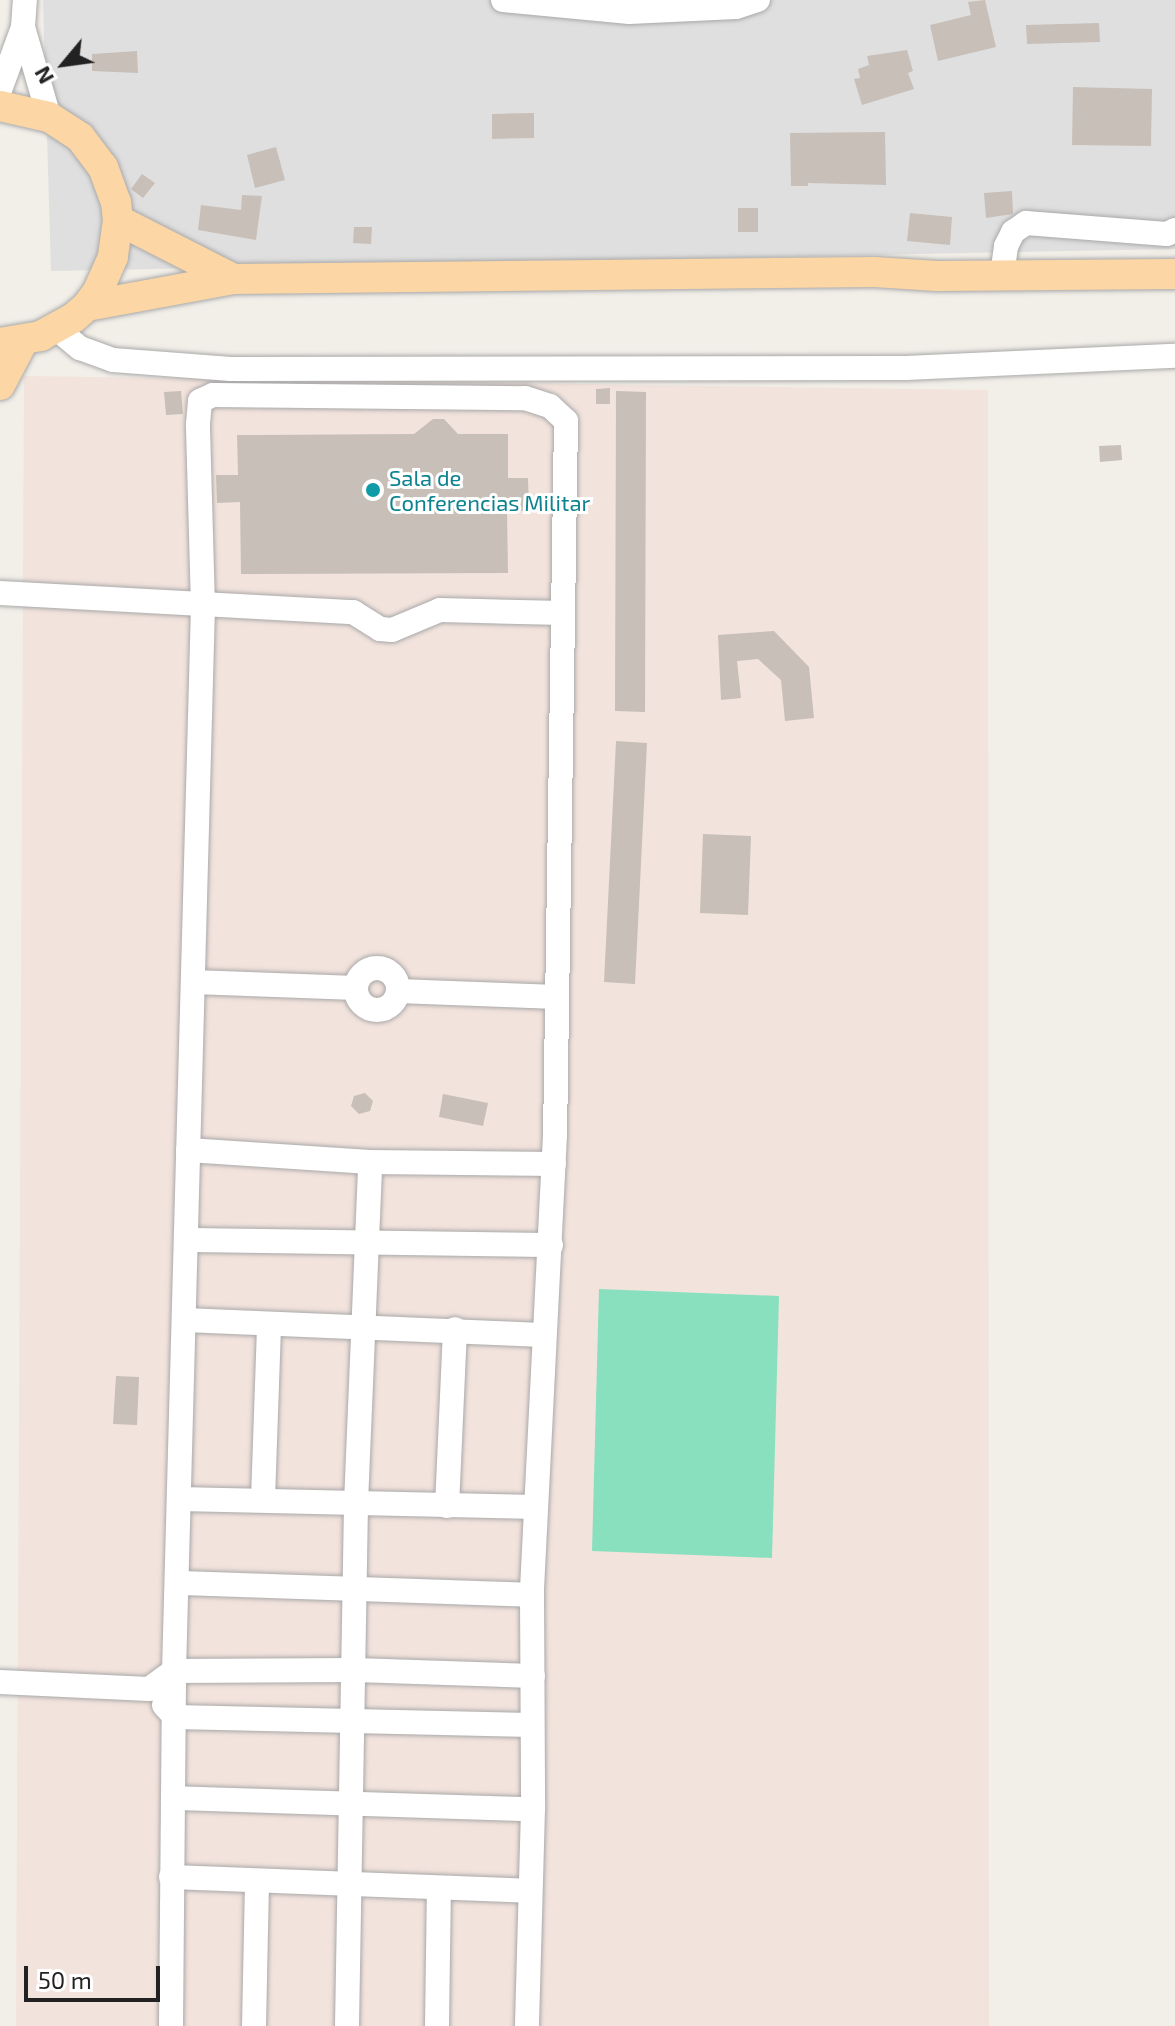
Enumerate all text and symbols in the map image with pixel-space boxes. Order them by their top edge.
north arrow [24,24,104,104]
text: N [28,62,58,89]
place label: Sala de Conferencias Militar [389,464,590,516]
marker: Sala de Conferencias Militar [364,481,382,499]
scale bar [28,1950,164,2000]
text: 50 m [38,1965,92,1994]

